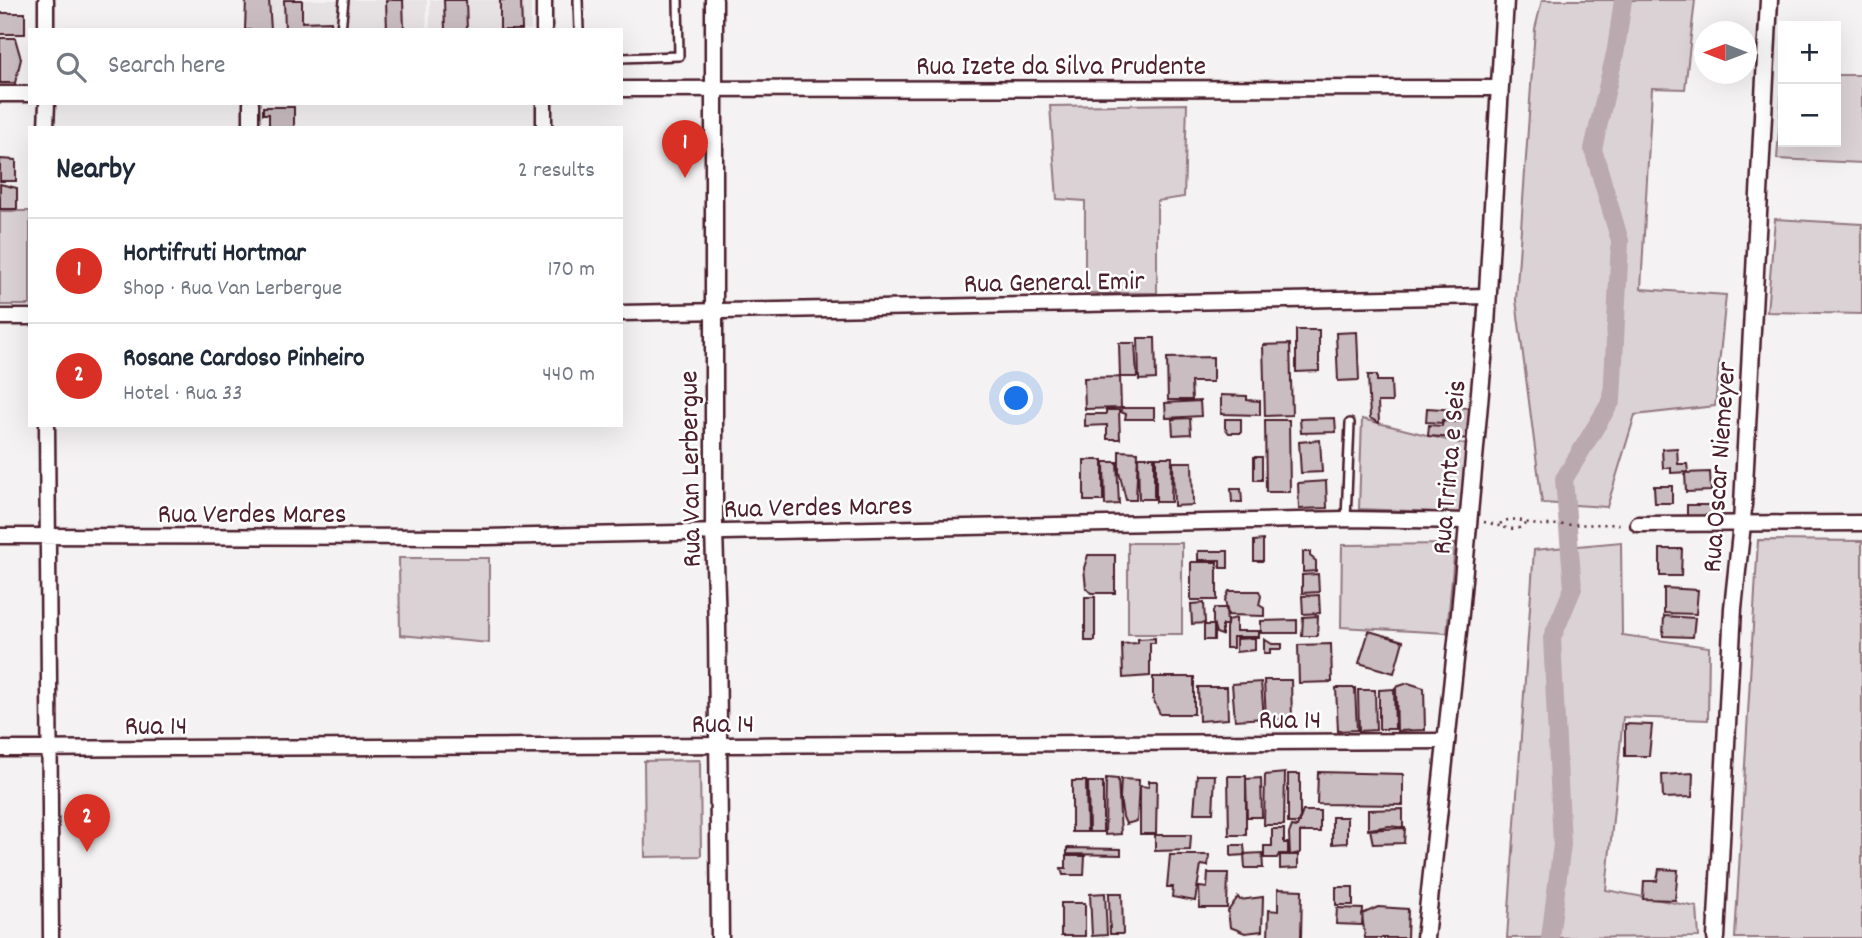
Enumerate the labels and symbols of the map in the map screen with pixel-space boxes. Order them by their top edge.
north arrow [1694,21,1757,84]
street label: Rua Izete da Silva Prudente [916,49,1206,89]
pin: 1 [662,120,708,178]
street label: Rua General Emir [963,263,1146,307]
street label: Rua Oscar Niemeyer [1695,360,1749,574]
street label: Rua Van Lerbergue [671,370,715,568]
street label: Rua Trinta e Seis [1424,378,1480,556]
your location [999,381,1033,415]
street label: Rua Verdes Mares [723,488,913,532]
street label: Rua Verdes Mares [157,497,347,537]
street label: Rua 14 [1258,703,1322,743]
street label: Rua 14 [691,707,755,747]
street label: Rua 14 [124,709,188,749]
pin: 2 [64,794,110,852]

